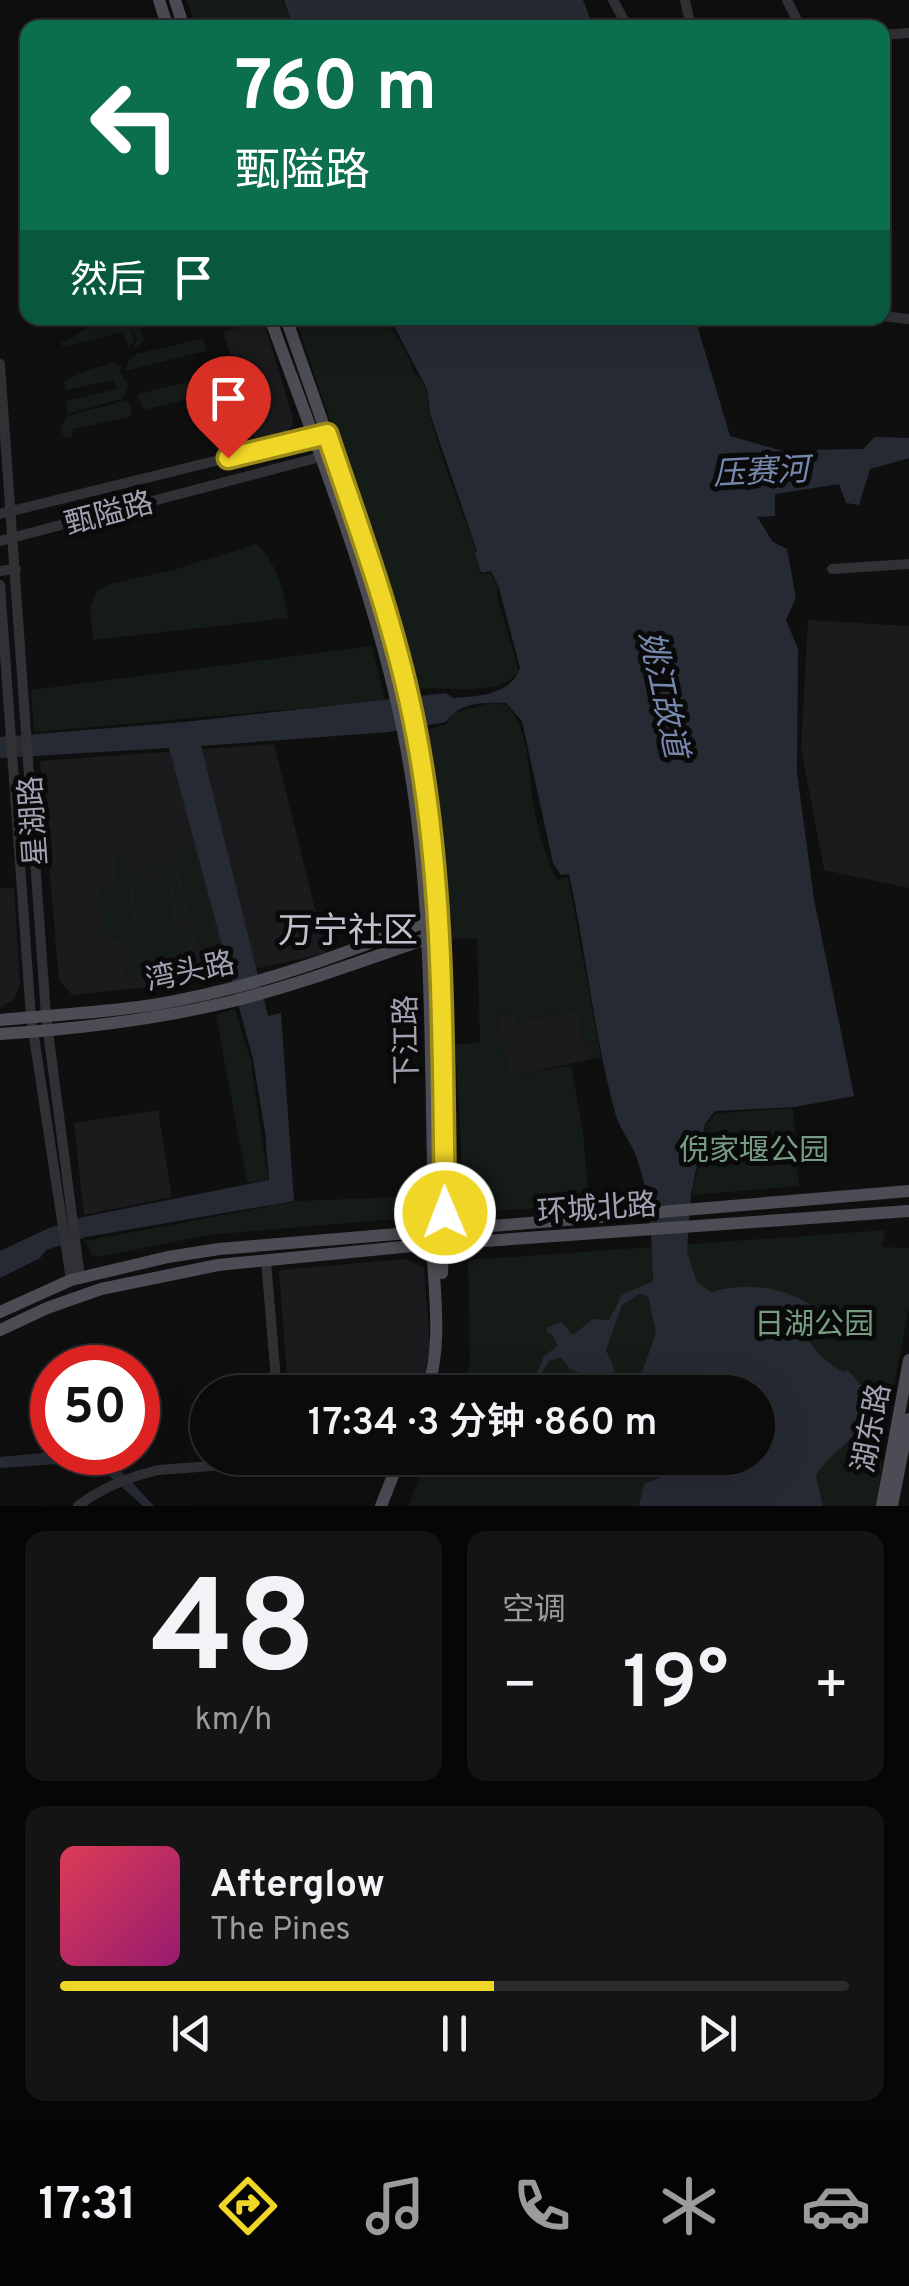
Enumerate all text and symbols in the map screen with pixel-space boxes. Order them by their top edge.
text: 760 m [235,46,437,135]
icon: left [70,60,200,190]
text: 甄隘路 [235,145,370,202]
icon: arrive [166,250,221,305]
text: 然后 [70,258,146,307]
pin [186,356,271,459]
icon: arrive [201,371,256,426]
water label: 压赛河 [712,451,816,496]
street label: 甄隘路 [61,486,158,545]
water label: 姚江故道 [628,628,695,765]
street label: 星湖路 [14,775,57,867]
district label: 万宁社区 [278,911,418,955]
street label: 湾头路 [143,946,238,1001]
street label: 下江路 [389,995,428,1085]
park label: 倪家堰公园 [679,1134,829,1171]
position arrow [393,1161,497,1265]
street label: 环城北路 [536,1188,658,1233]
park label: 日湖公园 [754,1308,874,1345]
speed limit sign: 50 [30,1345,160,1475]
street label: 湖东路 [847,1381,900,1476]
text: 17:34 · 3 分钟 · 860 m [308,1400,657,1449]
text: 48 [151,1553,316,1718]
text: 空调 [502,1592,566,1632]
text: 19° [622,1640,729,1735]
text: − [502,1653,537,1723]
text: + [814,1653,849,1723]
text: km/h [195,1701,272,1741]
text: Afterglow [210,1862,385,1911]
text: The Pines [210,1911,351,1951]
icon: previous [164,2006,219,2061]
icon: pause [427,2006,482,2061]
icon: next [690,2006,745,2061]
icon: directions [213,2171,283,2241]
icon: music [360,2171,430,2241]
icon: phone [507,2171,577,2241]
icon: climate [654,2171,724,2241]
icon: car [801,2171,871,2241]
text: 17:31 [38,2178,136,2235]

